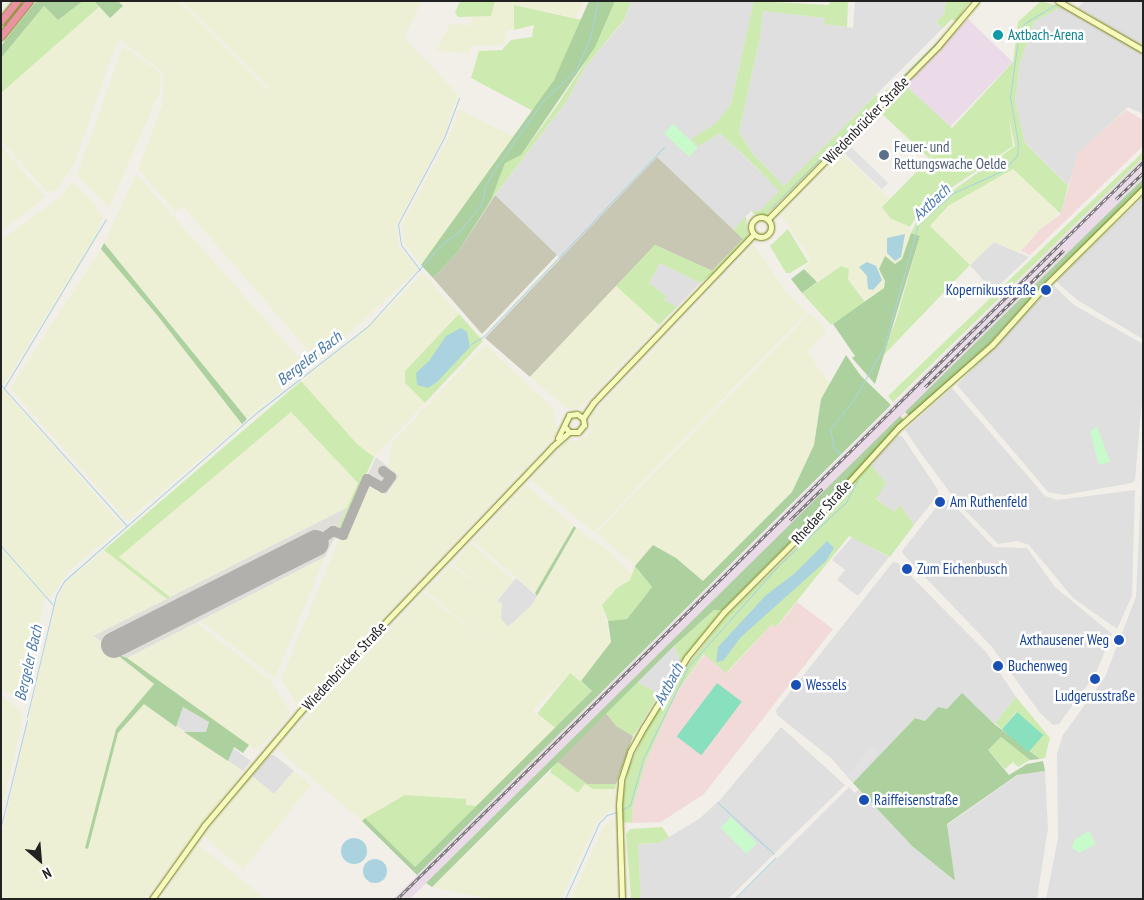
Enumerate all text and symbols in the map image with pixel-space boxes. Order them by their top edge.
place label: Axtbach-Arena [1008,26,1084,44]
marker: Axtbach-Arena [992,29,1004,41]
street label: Wiedenbrücker Straße [820,73,912,167]
place label: Feuer- und Rettungswache Oelde [894,137,1006,172]
marker: Feuer- und Rettungswache Oelde [878,149,890,161]
water label: Axtbach [908,180,954,224]
place label: Kopernikusstraße [946,281,1036,299]
marker: Kopernikusstraße [1040,284,1052,296]
water label: Bergeler Bach [273,327,345,389]
street label: Rhedaer Straße [787,476,855,548]
place label: Am Ruthenfeld [950,493,1027,511]
marker: Am Ruthenfeld [934,496,946,508]
place label: Zum Eichenbusch [917,560,1007,578]
marker: Zum Eichenbusch [901,563,913,575]
street label: Wiedenbrücker Straße [298,618,390,714]
water label: Bergeler Bach [10,623,46,703]
place label: Axthausener Weg [1019,631,1109,649]
marker: Axthausener Weg [1113,634,1125,646]
place label: Buchenweg [1008,657,1068,675]
water label: Axtbach [649,660,687,708]
marker: Buchenweg [992,660,1004,672]
marker: Ludgerusstraße [1089,673,1101,685]
place label: Wessels [806,676,847,694]
marker: Wessels [790,679,802,691]
place label: Ludgerusstraße [1055,687,1135,705]
place label: Raiffeisenstraße [874,791,958,809]
marker: Raiffeisenstraße [858,794,870,806]
north arrow [15,835,65,885]
text: N [39,864,54,883]

